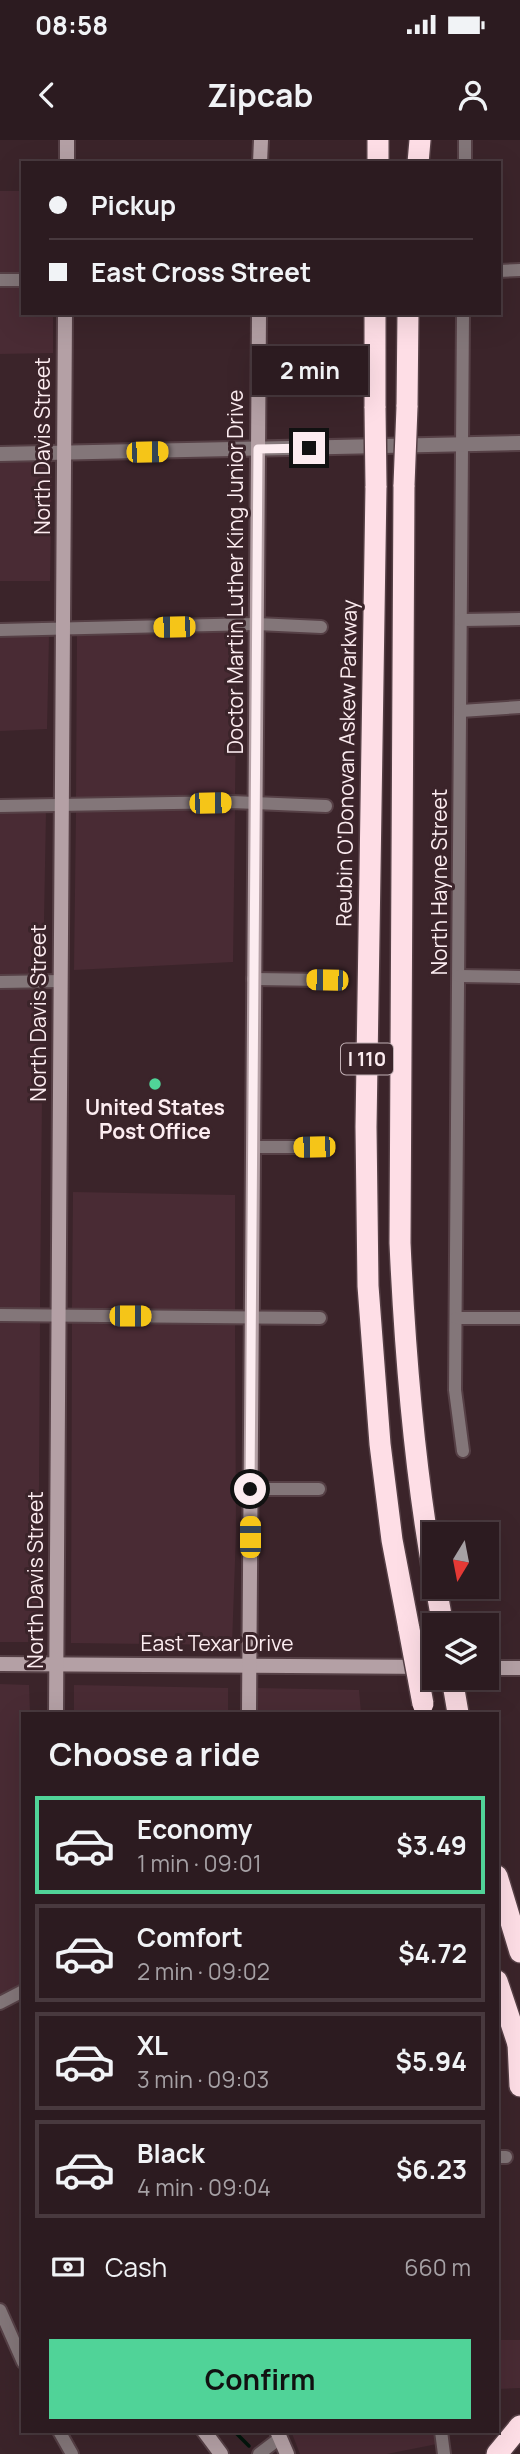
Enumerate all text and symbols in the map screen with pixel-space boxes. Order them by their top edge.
text: 08:58 [35,7,108,43]
text: Zipcab [207,73,313,117]
icon: back [28,76,66,114]
icon: person [454,76,492,114]
text: Pickup [91,187,176,223]
text: East Cross Street [91,254,311,290]
callout: 2 min [251,346,367,396]
text: 2 min [280,354,340,386]
street label: North Davis Street [28,357,56,535]
street label: Doctor Martin Luther King Junior Drive [221,390,249,754]
route end [293,432,325,464]
car [126,441,169,463]
street label: Reubin O'Donovan Askew Parkway [329,599,363,927]
car [153,616,196,638]
street label: North Hayne Street [425,789,453,975]
car [189,792,232,814]
street label: North Davis Street [24,924,52,1102]
car [306,969,349,991]
road number: I 110 [341,1043,393,1074]
marker: United States Post Office [147,1076,163,1092]
place label: United States Post Office [85,1093,225,1145]
car [293,1136,336,1158]
car [110,1306,152,1327]
route start [234,1473,266,1505]
street label: North Davis Street [21,1491,49,1669]
car [240,1516,261,1558]
north arrow [422,1522,499,1600]
map controls [422,1522,499,1690]
button: layers [422,1613,499,1690]
street label: East Texar Drive [140,1629,294,1657]
text: Choose a ride [49,1732,260,1776]
text: Economy [137,1811,252,1847]
icon: car [53,1814,116,1877]
text: $3.49 [396,1827,467,1863]
text: 1 min · 09:01 [137,1847,262,1879]
text: Comfort [137,1919,243,1955]
icon: car [53,1922,116,1985]
text: $4.72 [398,1935,467,1971]
text: 2 min · 09:02 [137,1955,270,1987]
text: XL [137,2027,168,2063]
icon: car [53,2030,116,2093]
text: $5.94 [396,2043,467,2079]
text: 3 min · 09:03 [137,2063,269,2095]
text: Black [137,2135,205,2171]
icon: car [53,2138,116,2201]
text: $6.23 [396,2151,467,2187]
text: 4 min · 09:04 [137,2171,271,2203]
icon: cash [49,2248,87,2286]
text: Cash [105,2249,167,2285]
text: 660 m [404,2251,471,2283]
button: Confirm [49,2339,471,2419]

